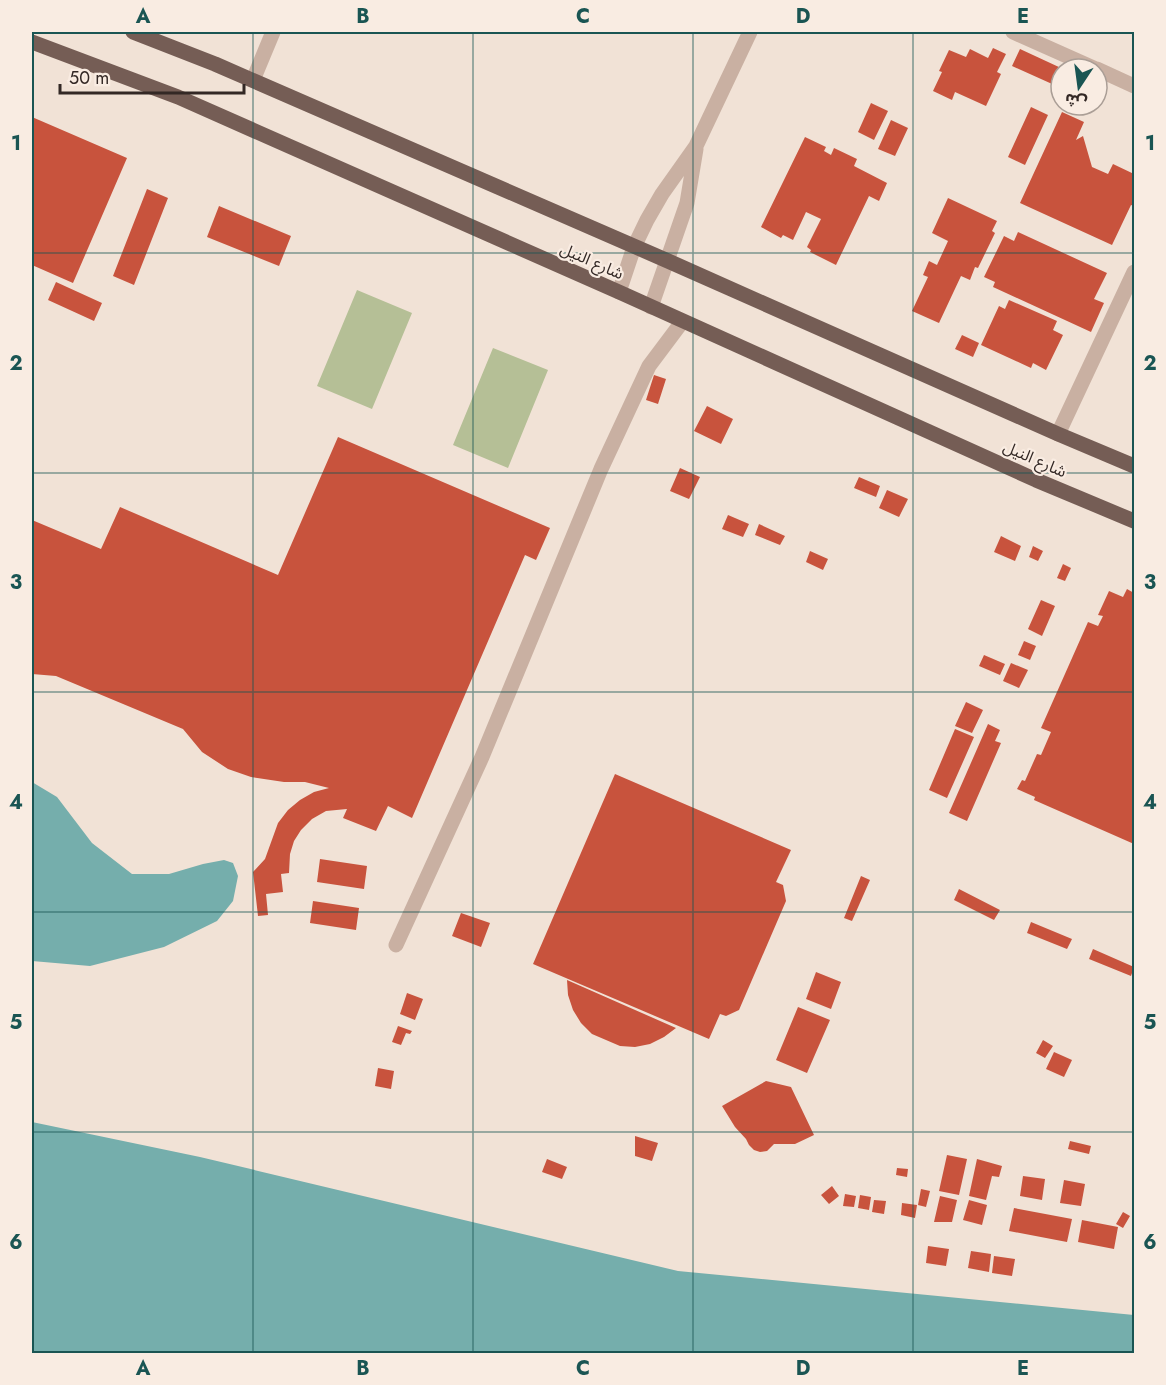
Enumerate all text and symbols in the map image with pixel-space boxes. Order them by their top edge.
text: A [135,2,151,31]
text: B [356,2,370,31]
text: C [576,2,590,31]
text: D [796,2,810,31]
text: E [1017,2,1029,31]
scale bar [60,57,244,95]
north arrow [1049,57,1109,117]
text: 50 m [69,65,109,91]
text: ش [1062,87,1089,115]
text: 1 [11,129,21,158]
text: 1 [1145,129,1155,158]
street label: شارع النيل [556,237,627,286]
text: 2 [9,349,23,378]
text: 2 [1143,349,1157,378]
street label: شارع النيل [999,435,1070,484]
text: 3 [10,568,22,597]
text: 3 [1144,568,1156,597]
text: 4 [9,788,23,817]
text: 4 [1143,788,1157,817]
text: 5 [10,1008,23,1037]
text: 5 [1144,1008,1157,1037]
text: 6 [9,1228,23,1257]
text: 6 [1143,1228,1157,1257]
text: A [135,1354,151,1383]
text: B [356,1354,370,1383]
text: C [576,1354,590,1383]
text: D [796,1354,810,1383]
text: E [1017,1354,1029,1383]

